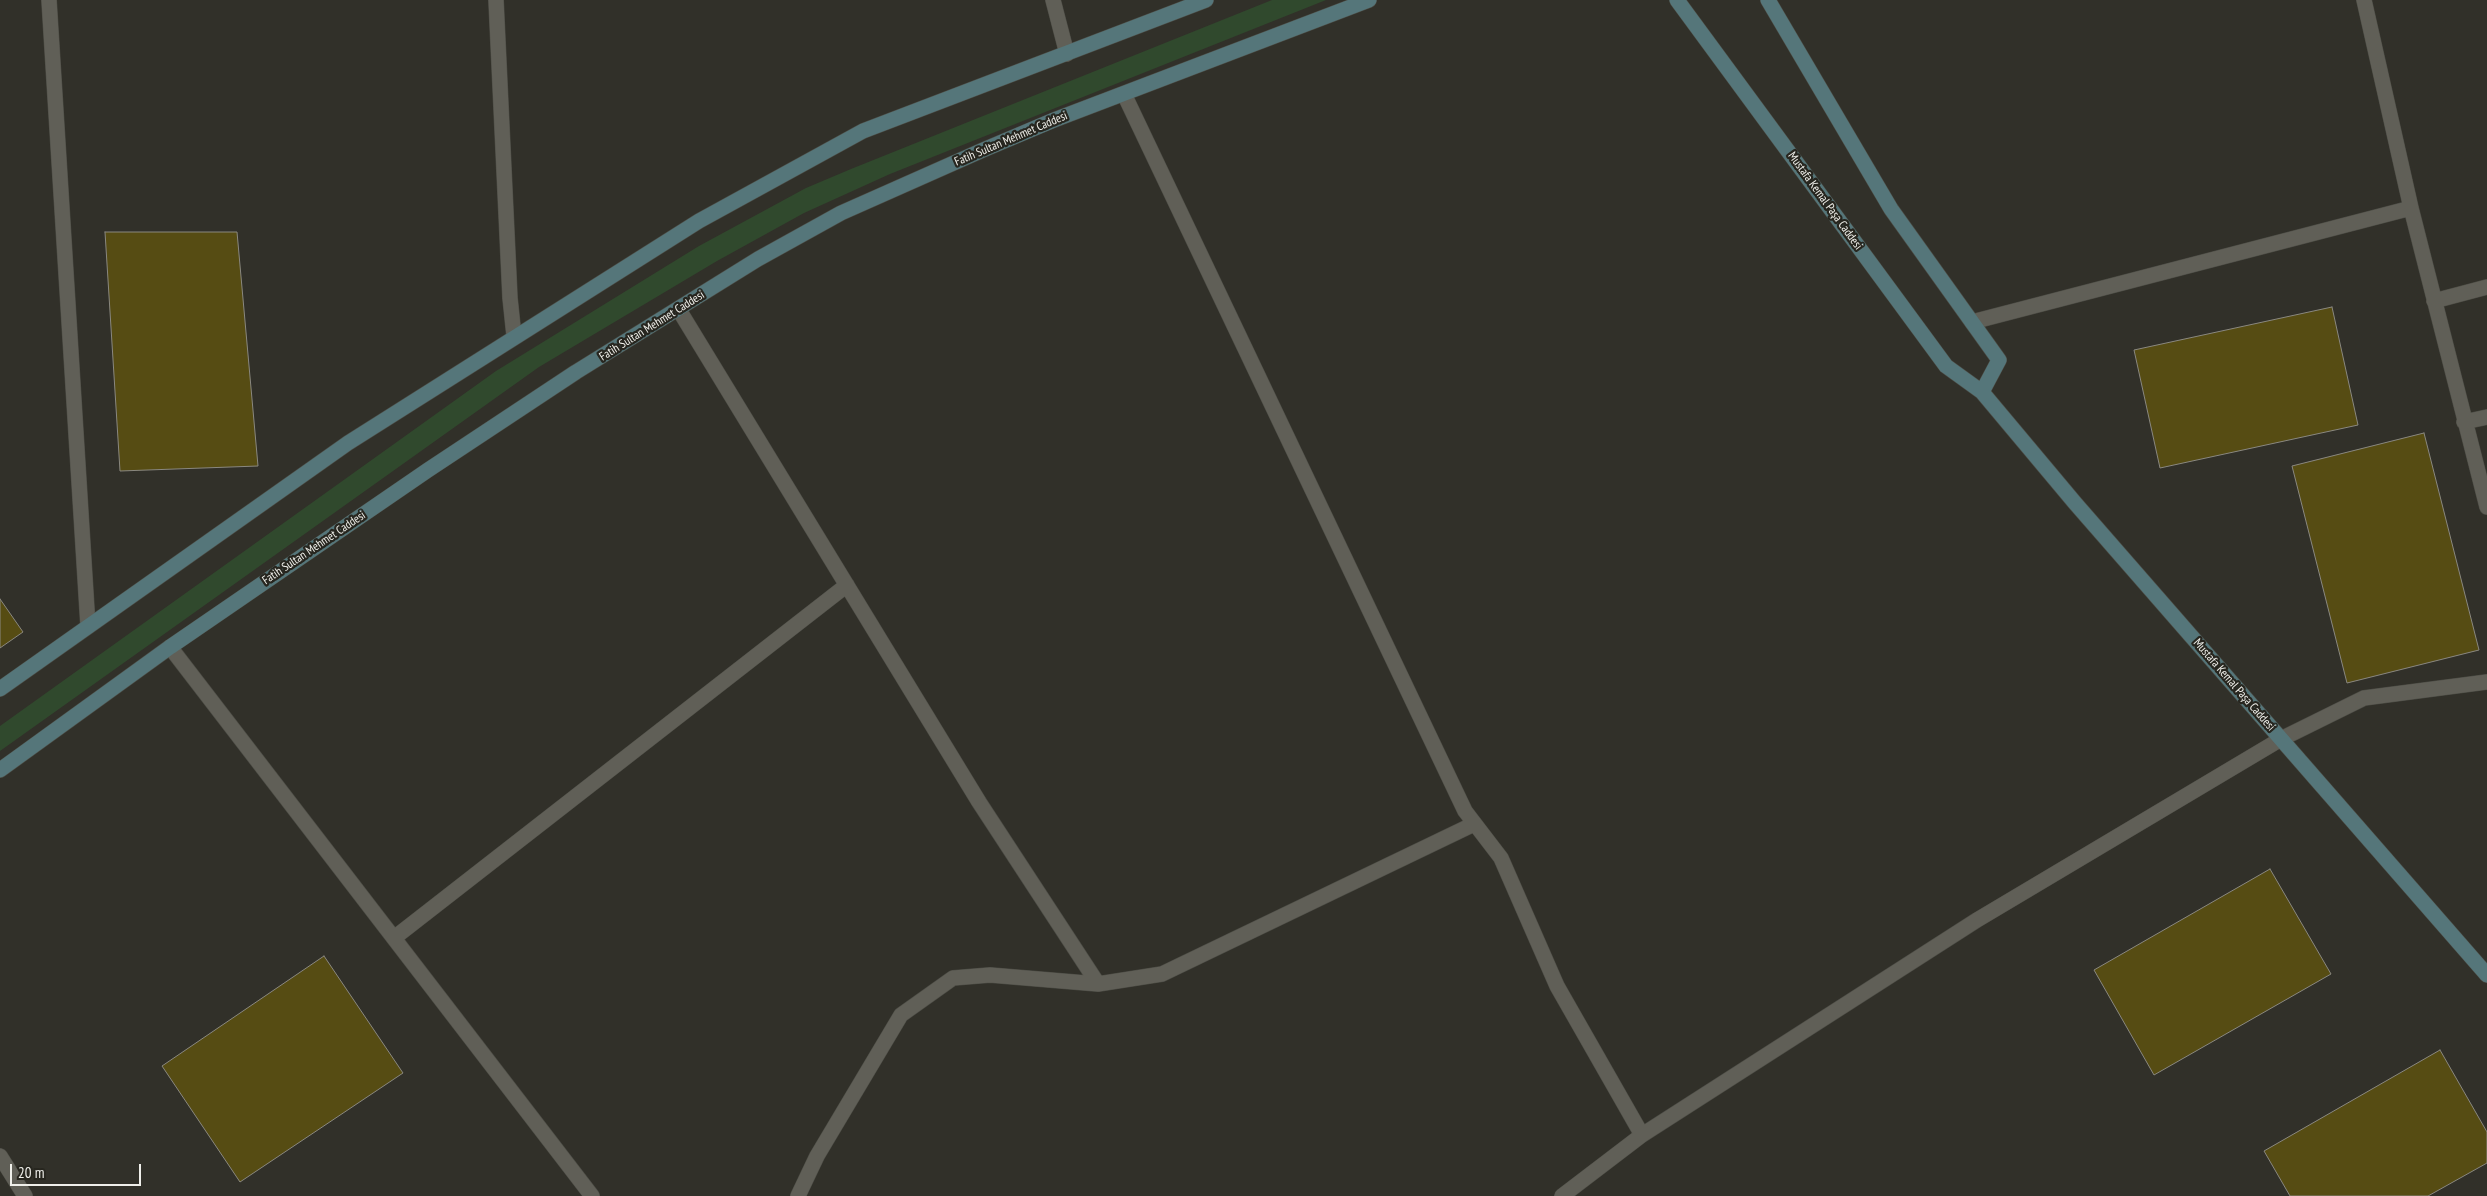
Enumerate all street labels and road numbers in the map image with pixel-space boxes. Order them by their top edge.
street label: Fatih Sultan Mehmet Caddesi [952,109,1070,169]
street label: Mustafa Kemal Paşa Caddesi [1785,149,1865,253]
street label: Fatih Sultan Mehmet Caddesi [597,288,707,364]
street label: Fatih Sultan Mehmet Caddesi [260,508,368,588]
street label: Mustafa Kemal Paşa Caddesi [2190,636,2278,734]

